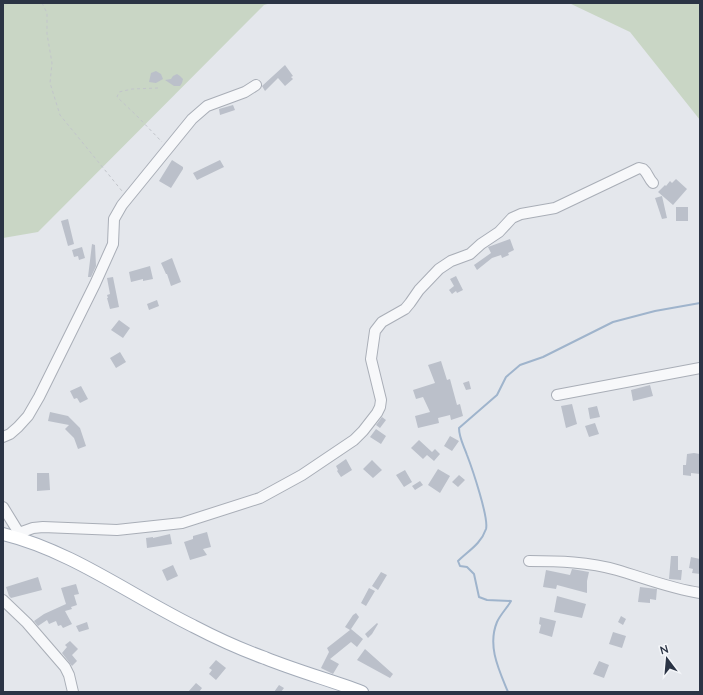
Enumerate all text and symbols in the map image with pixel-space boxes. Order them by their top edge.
north arrow [647,639,687,679]
text: N [658,642,670,657]

